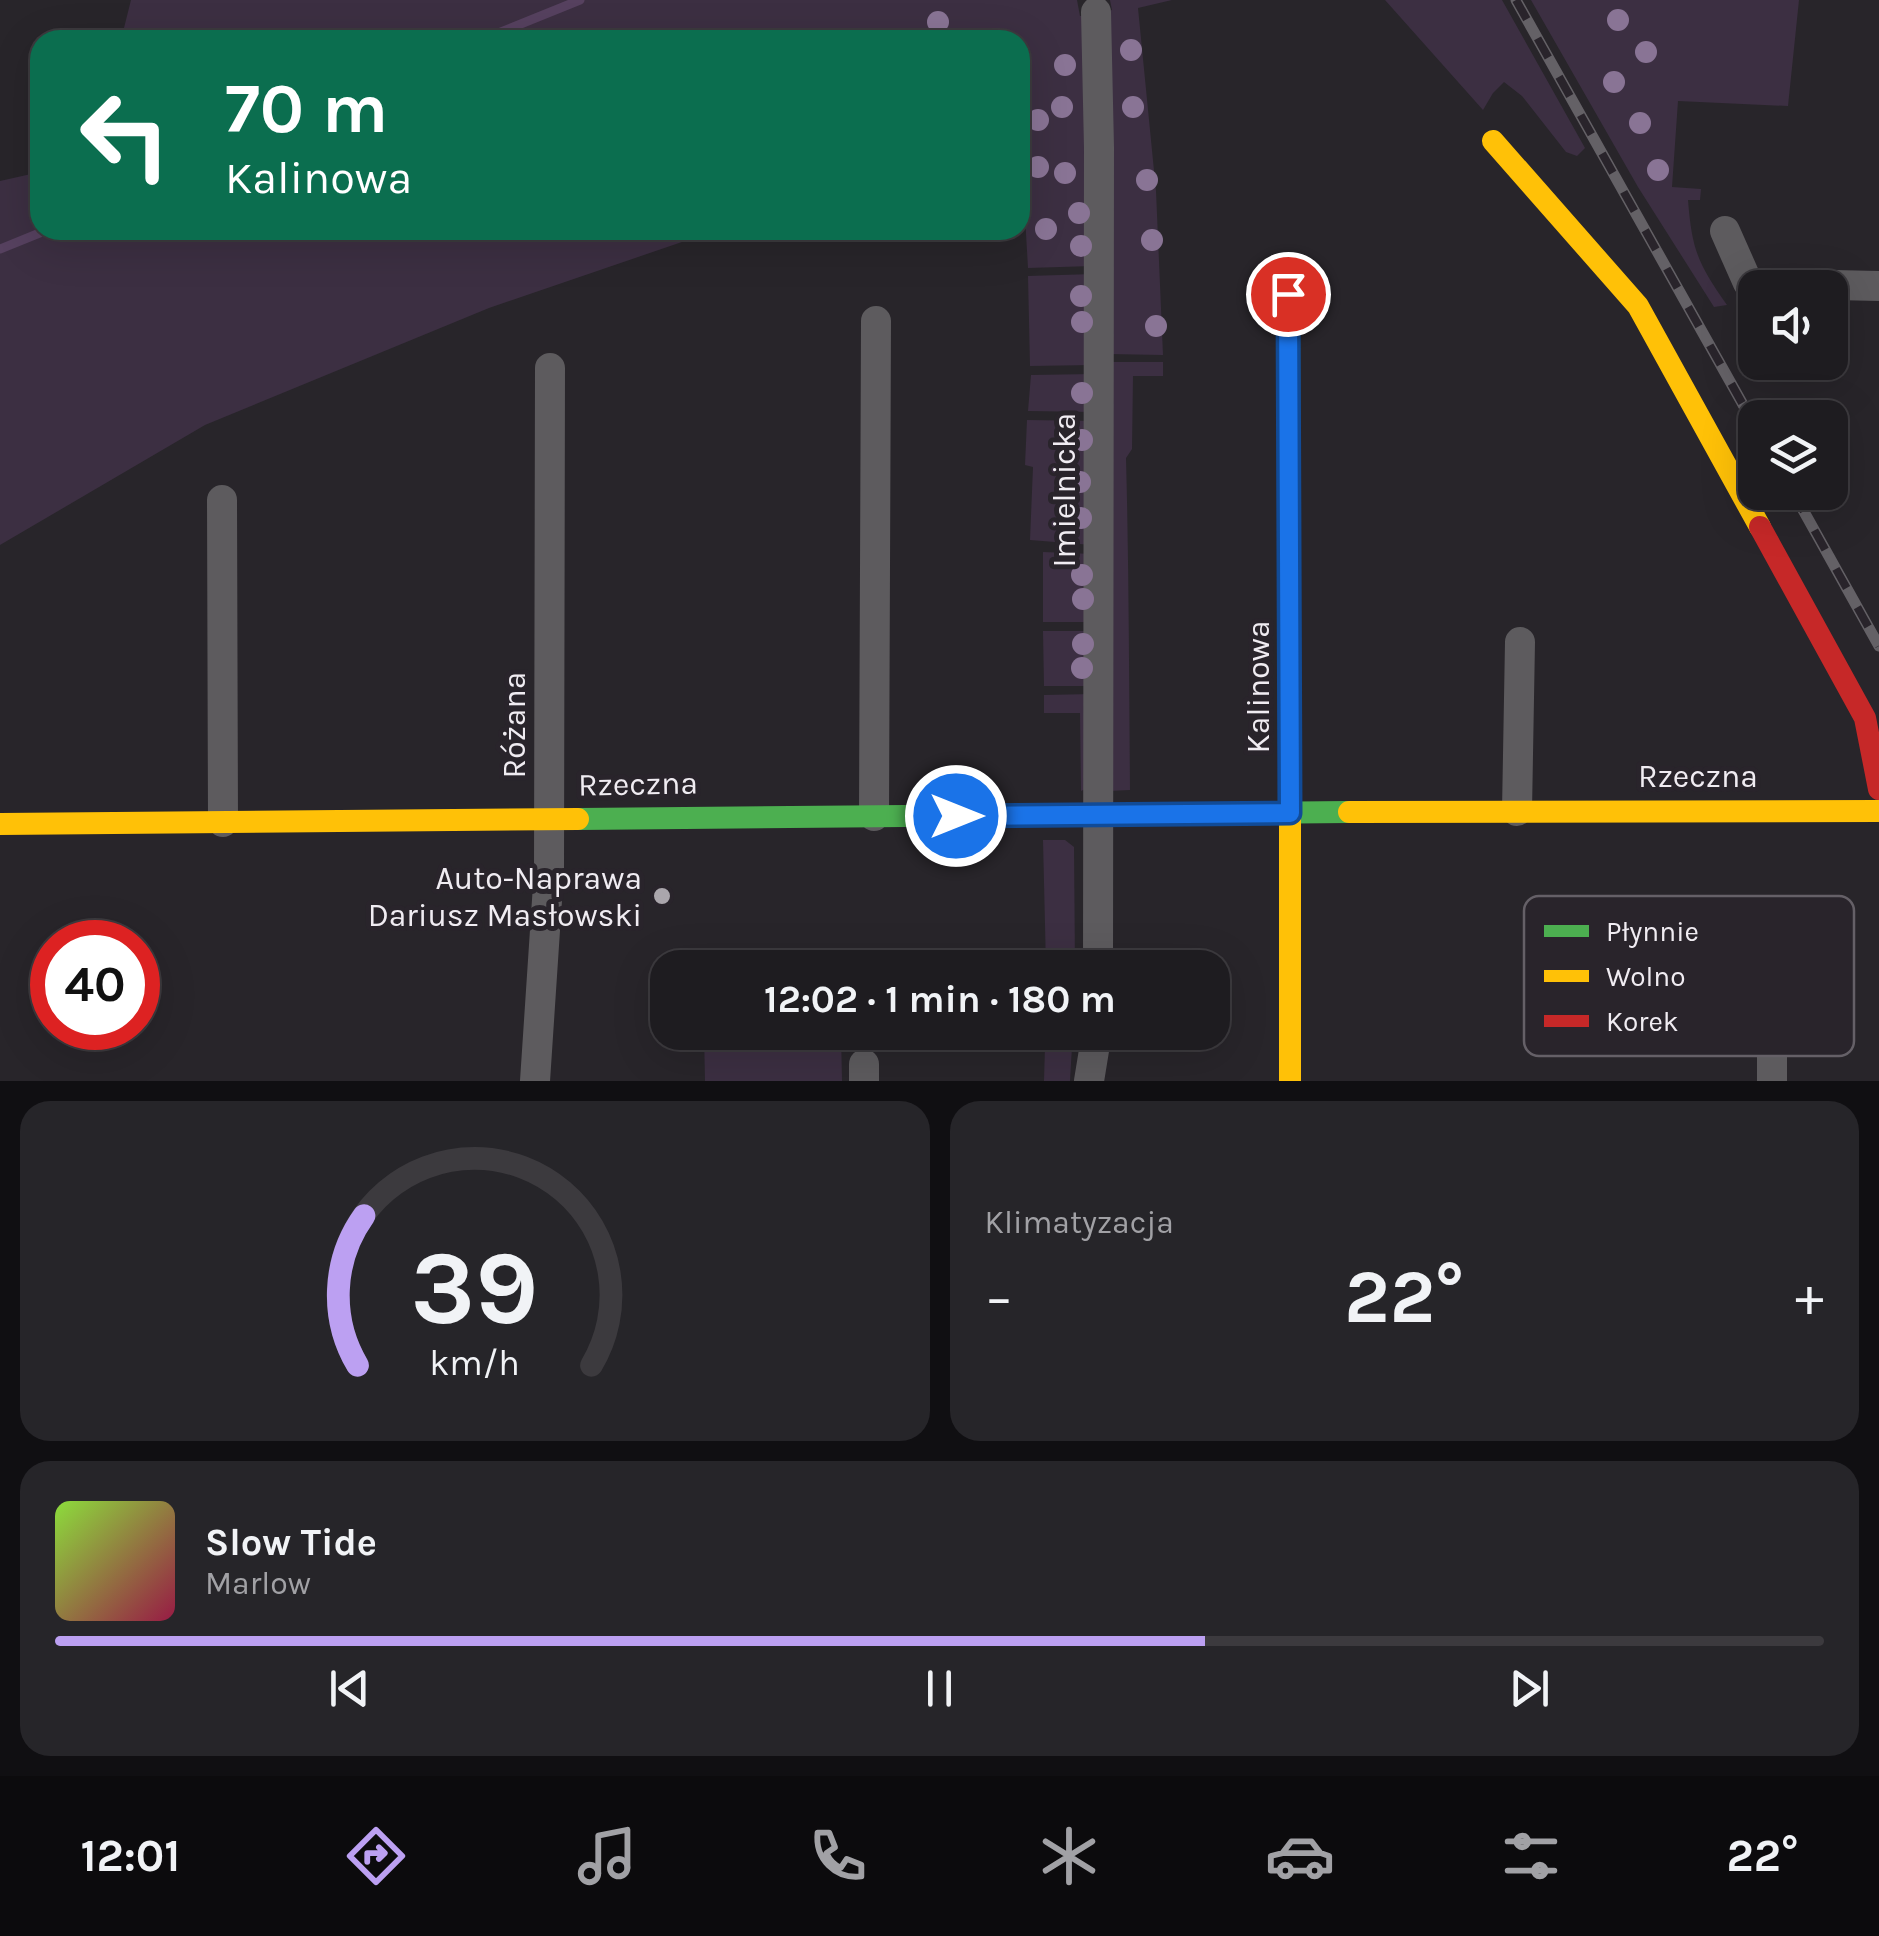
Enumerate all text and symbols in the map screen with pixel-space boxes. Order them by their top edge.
text: 70 m [225,68,388,150]
icon: left [60,70,190,200]
text: Kalinowa [225,152,412,204]
pin [1246,252,1331,337]
icon: arrive [1261,267,1316,322]
map controls [1738,270,1848,510]
button: sound [1738,270,1848,380]
button: layers [1738,400,1848,510]
street label: Imielnicka [1046,413,1083,567]
street label: Kalinowa [1240,620,1277,754]
street label: Różana [496,672,533,778]
street label: Rzeczna [1638,758,1758,795]
street label: Rzeczna [578,764,698,804]
position arrow [904,764,1008,868]
place label: Auto-Naprawa Dariusz Masłowski [368,860,642,934]
marker: Auto-Naprawa Dariusz Masłowski [651,885,673,907]
legend [1524,896,1854,1056]
text: Płynnie [1606,915,1699,948]
speed limit sign: 40 [30,920,160,1050]
text: Wolno [1606,960,1685,993]
text: 12:02 · 1 min · 180 m [764,977,1116,1022]
text: Korek [1606,1005,1679,1038]
text: Klimatyzacja [985,1204,1174,1241]
text: 39 [411,1228,539,1349]
text: 22° [1344,1253,1464,1341]
text: − [985,1265,1013,1329]
text: + [1795,1265,1824,1329]
text: km/h [429,1342,520,1384]
text: Slow Tide [205,1520,377,1565]
text: Marlow [205,1565,311,1602]
icon: previous [322,1661,377,1716]
icon: pause [912,1661,967,1716]
icon: next [1502,1661,1557,1716]
icon: directions [341,1821,411,1891]
icon: music [572,1821,642,1891]
icon: phone [803,1821,873,1891]
icon: climate [1034,1821,1104,1891]
icon: car [1265,1821,1335,1891]
icon: filters [1496,1821,1566,1891]
text: 12:01 [80,1830,180,1882]
text: 22° [1727,1830,1799,1882]

